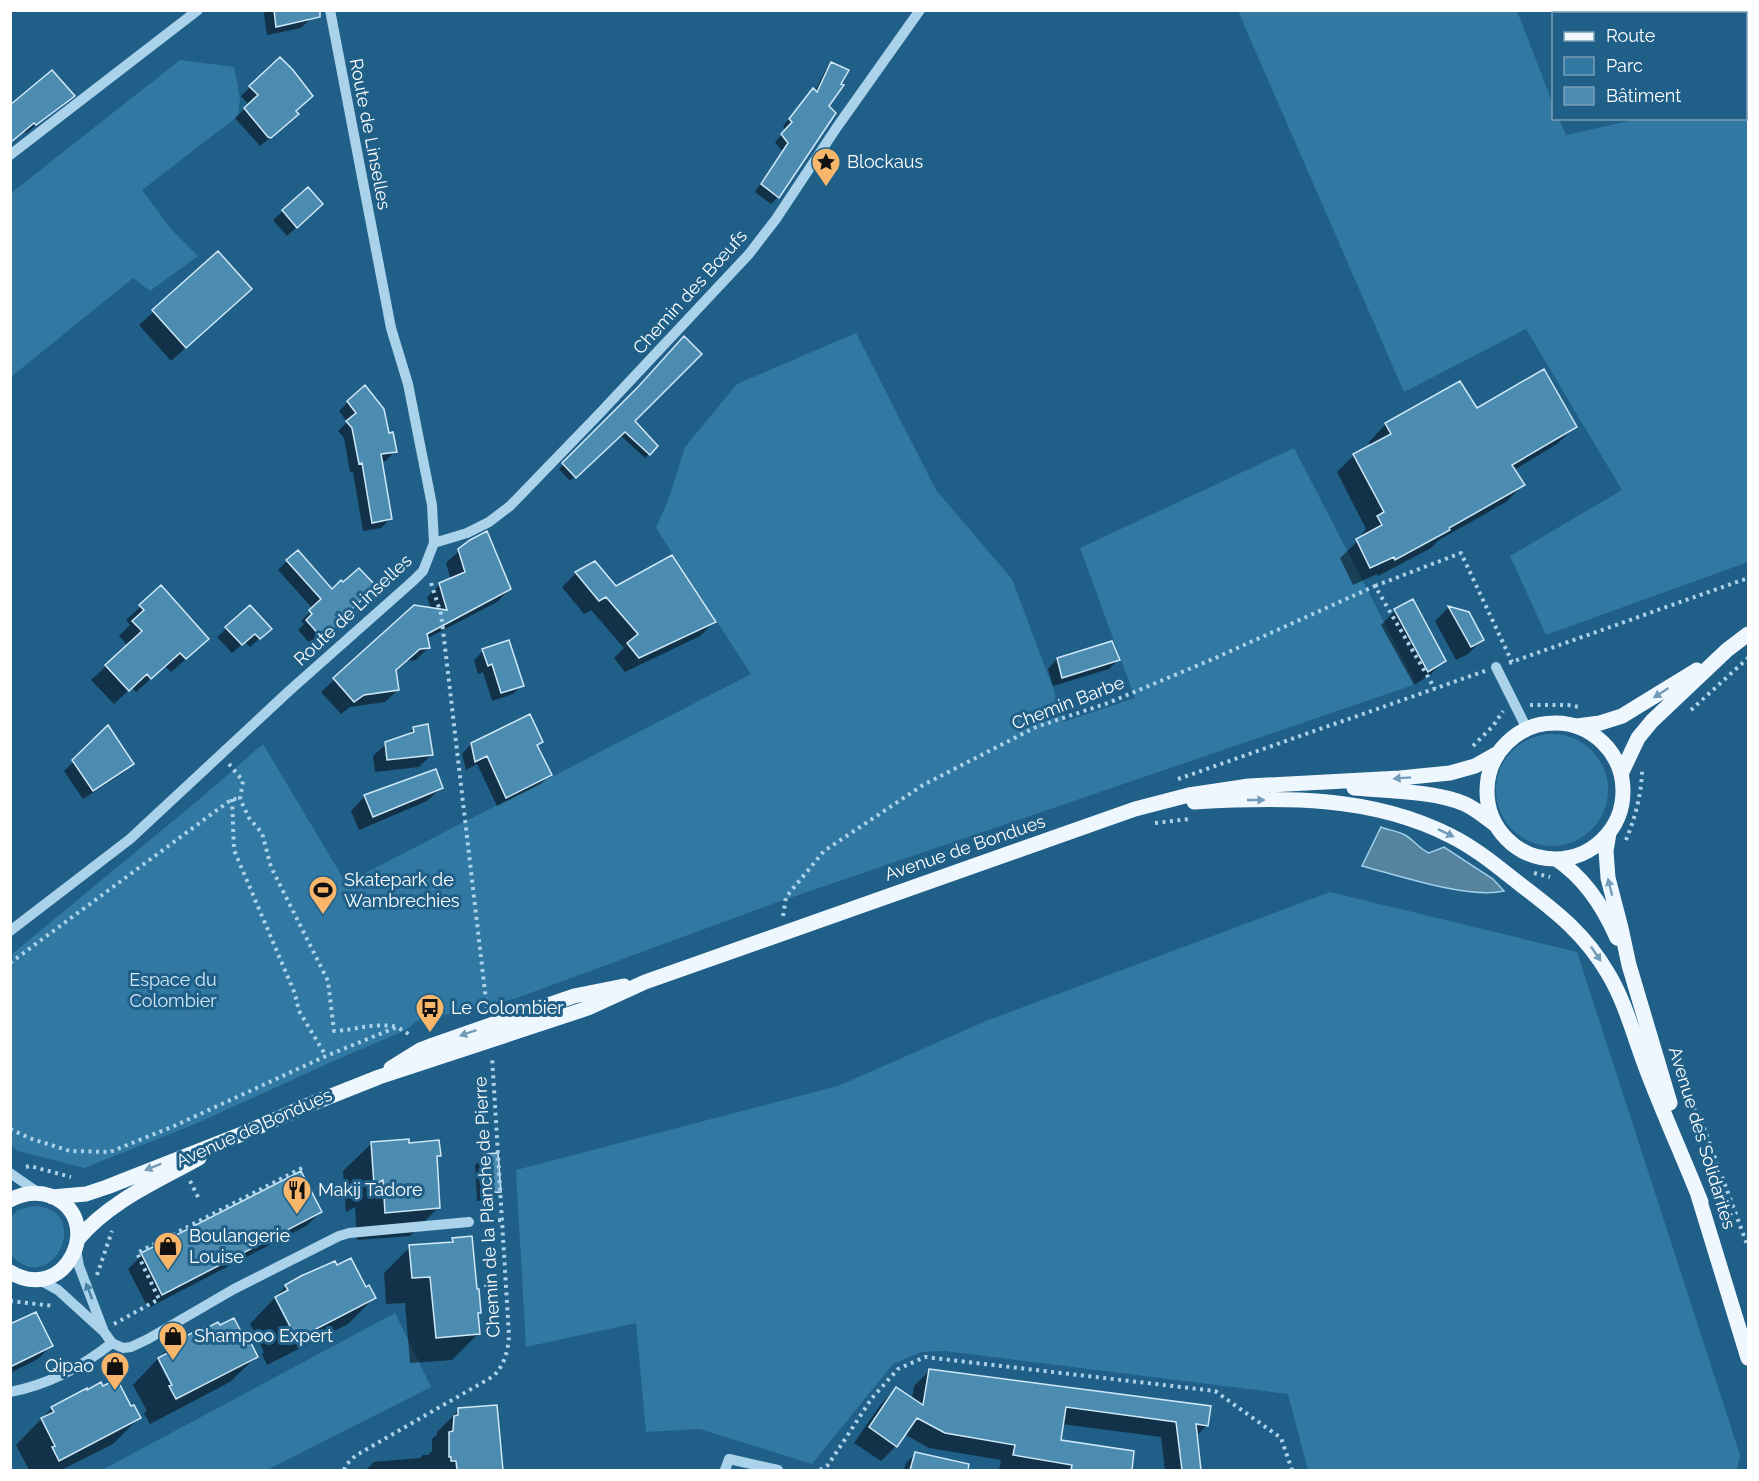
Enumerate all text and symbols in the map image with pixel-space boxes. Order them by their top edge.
legend [1552,12,1747,120]
text: Route [1606,25,1656,46]
text: Parc [1606,55,1643,76]
street label: Route de Linselles [346,57,395,212]
text: Bâtiment [1606,85,1681,106]
place icon: Blockaus [810,146,842,188]
place label: Blockaus [847,151,923,172]
street label: Chemin des Bœufs [628,225,751,358]
street label: Route de Linselles [289,549,416,670]
street label: Chemin Barbe [1009,671,1127,734]
one-way arrow [1652,688,1669,699]
one-way arrow [1393,773,1412,783]
one-way arrow [1246,795,1265,805]
street label: Avenue de Bondues [882,810,1048,885]
one-way arrow [1437,828,1454,838]
place label: Skatepark de Wambrechies [344,869,460,911]
sports icon: Skatepark de Wambrechies [307,874,339,916]
one-way arrow [1605,878,1615,897]
one-way arrow [1591,946,1602,963]
park label: Espace du Colombier [129,969,217,1011]
bus stop icon: Le Colombier [414,992,446,1034]
place label: Le Colombier [451,997,564,1018]
one-way arrow [459,1028,477,1038]
street label: Avenue des Solidarités [1665,1044,1740,1232]
street label: Chemin de la Planche de Pierre [469,1075,504,1338]
street label: Avenue de Bondues [173,1084,335,1171]
one-way arrow [144,1163,162,1173]
restaurant icon: Makij Tadore [281,1174,313,1216]
place label: Makij Tadore [318,1179,423,1200]
place label: Boulangerie Louise [189,1225,291,1267]
shop icon: Boulangerie Louise [152,1230,184,1272]
one-way arrow [83,1281,93,1299]
shop icon: Shampoo Expert [157,1320,189,1362]
place label: Shampoo Expert [194,1325,333,1346]
shop icon: Qipao [99,1350,131,1392]
place label: Qipao [45,1355,94,1376]

